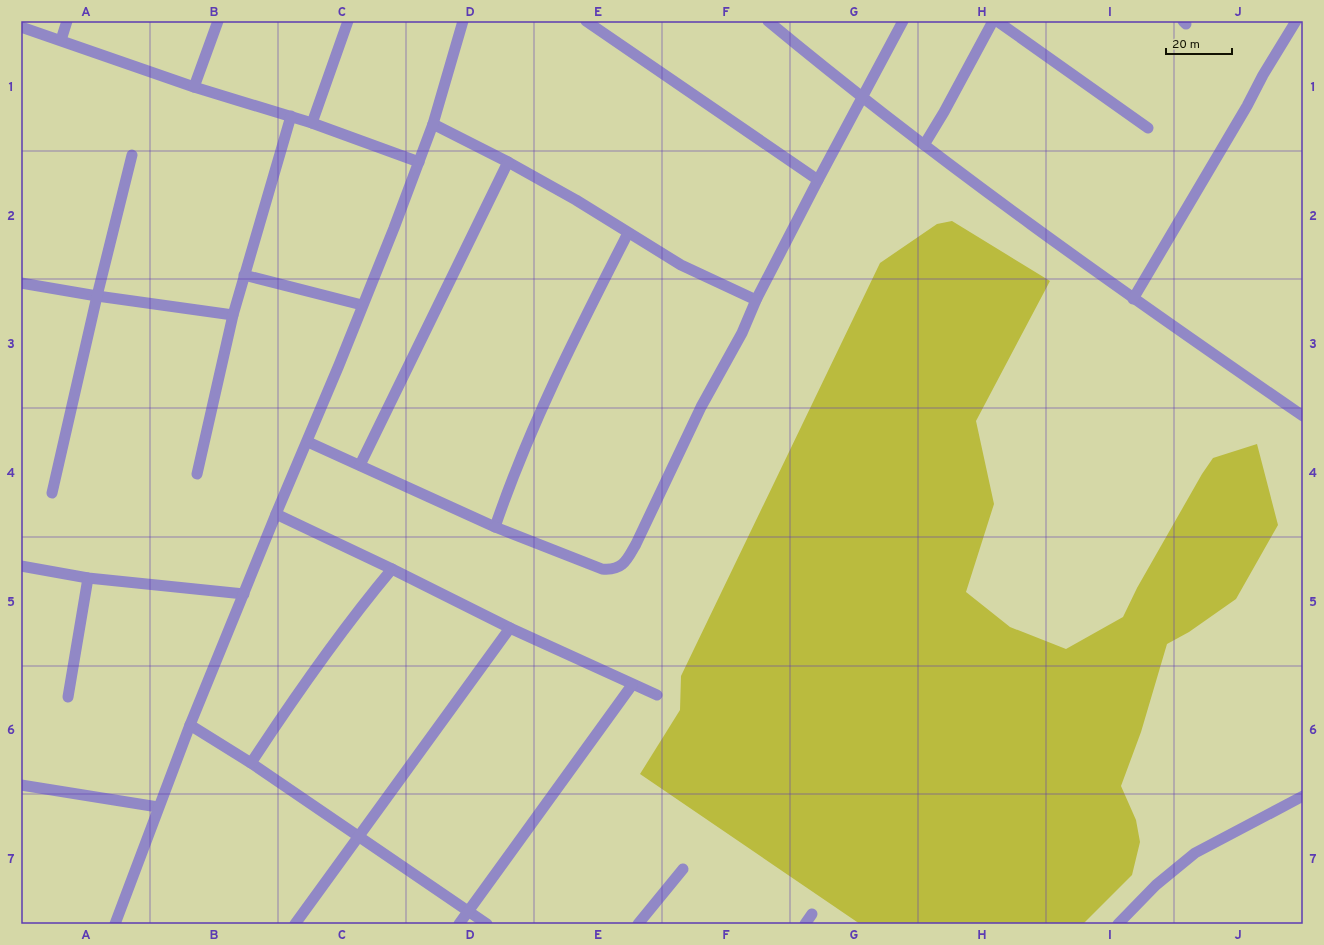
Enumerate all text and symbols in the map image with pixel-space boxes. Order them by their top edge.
text: A [81,5,91,21]
text: B [210,5,219,21]
text: C [338,5,346,21]
text: D [465,5,475,21]
text: E [594,5,602,21]
text: F [722,5,730,21]
text: G [850,5,859,21]
text: H [977,5,987,21]
text: I [1108,5,1112,21]
text: J [1234,5,1242,21]
scale bar [1166,30,1232,56]
text: 20 m [1172,37,1200,53]
text: 1 [8,80,14,96]
text: 1 [1310,80,1316,96]
text: 2 [7,209,15,225]
text: 2 [1309,209,1317,225]
text: 3 [7,337,15,353]
text: 3 [1309,337,1317,353]
text: 4 [7,466,15,482]
text: 4 [1309,466,1317,482]
text: 5 [7,595,15,611]
text: 5 [1309,595,1317,611]
text: 6 [7,723,15,739]
text: 6 [1309,723,1317,739]
text: 7 [8,852,15,868]
text: 7 [1310,852,1317,868]
text: A [81,928,91,944]
text: B [210,928,219,944]
text: C [338,928,346,944]
text: D [465,928,475,944]
text: E [594,928,602,944]
text: F [722,928,730,944]
text: G [850,928,859,944]
text: H [977,928,987,944]
text: I [1108,928,1112,944]
text: J [1234,928,1242,944]

